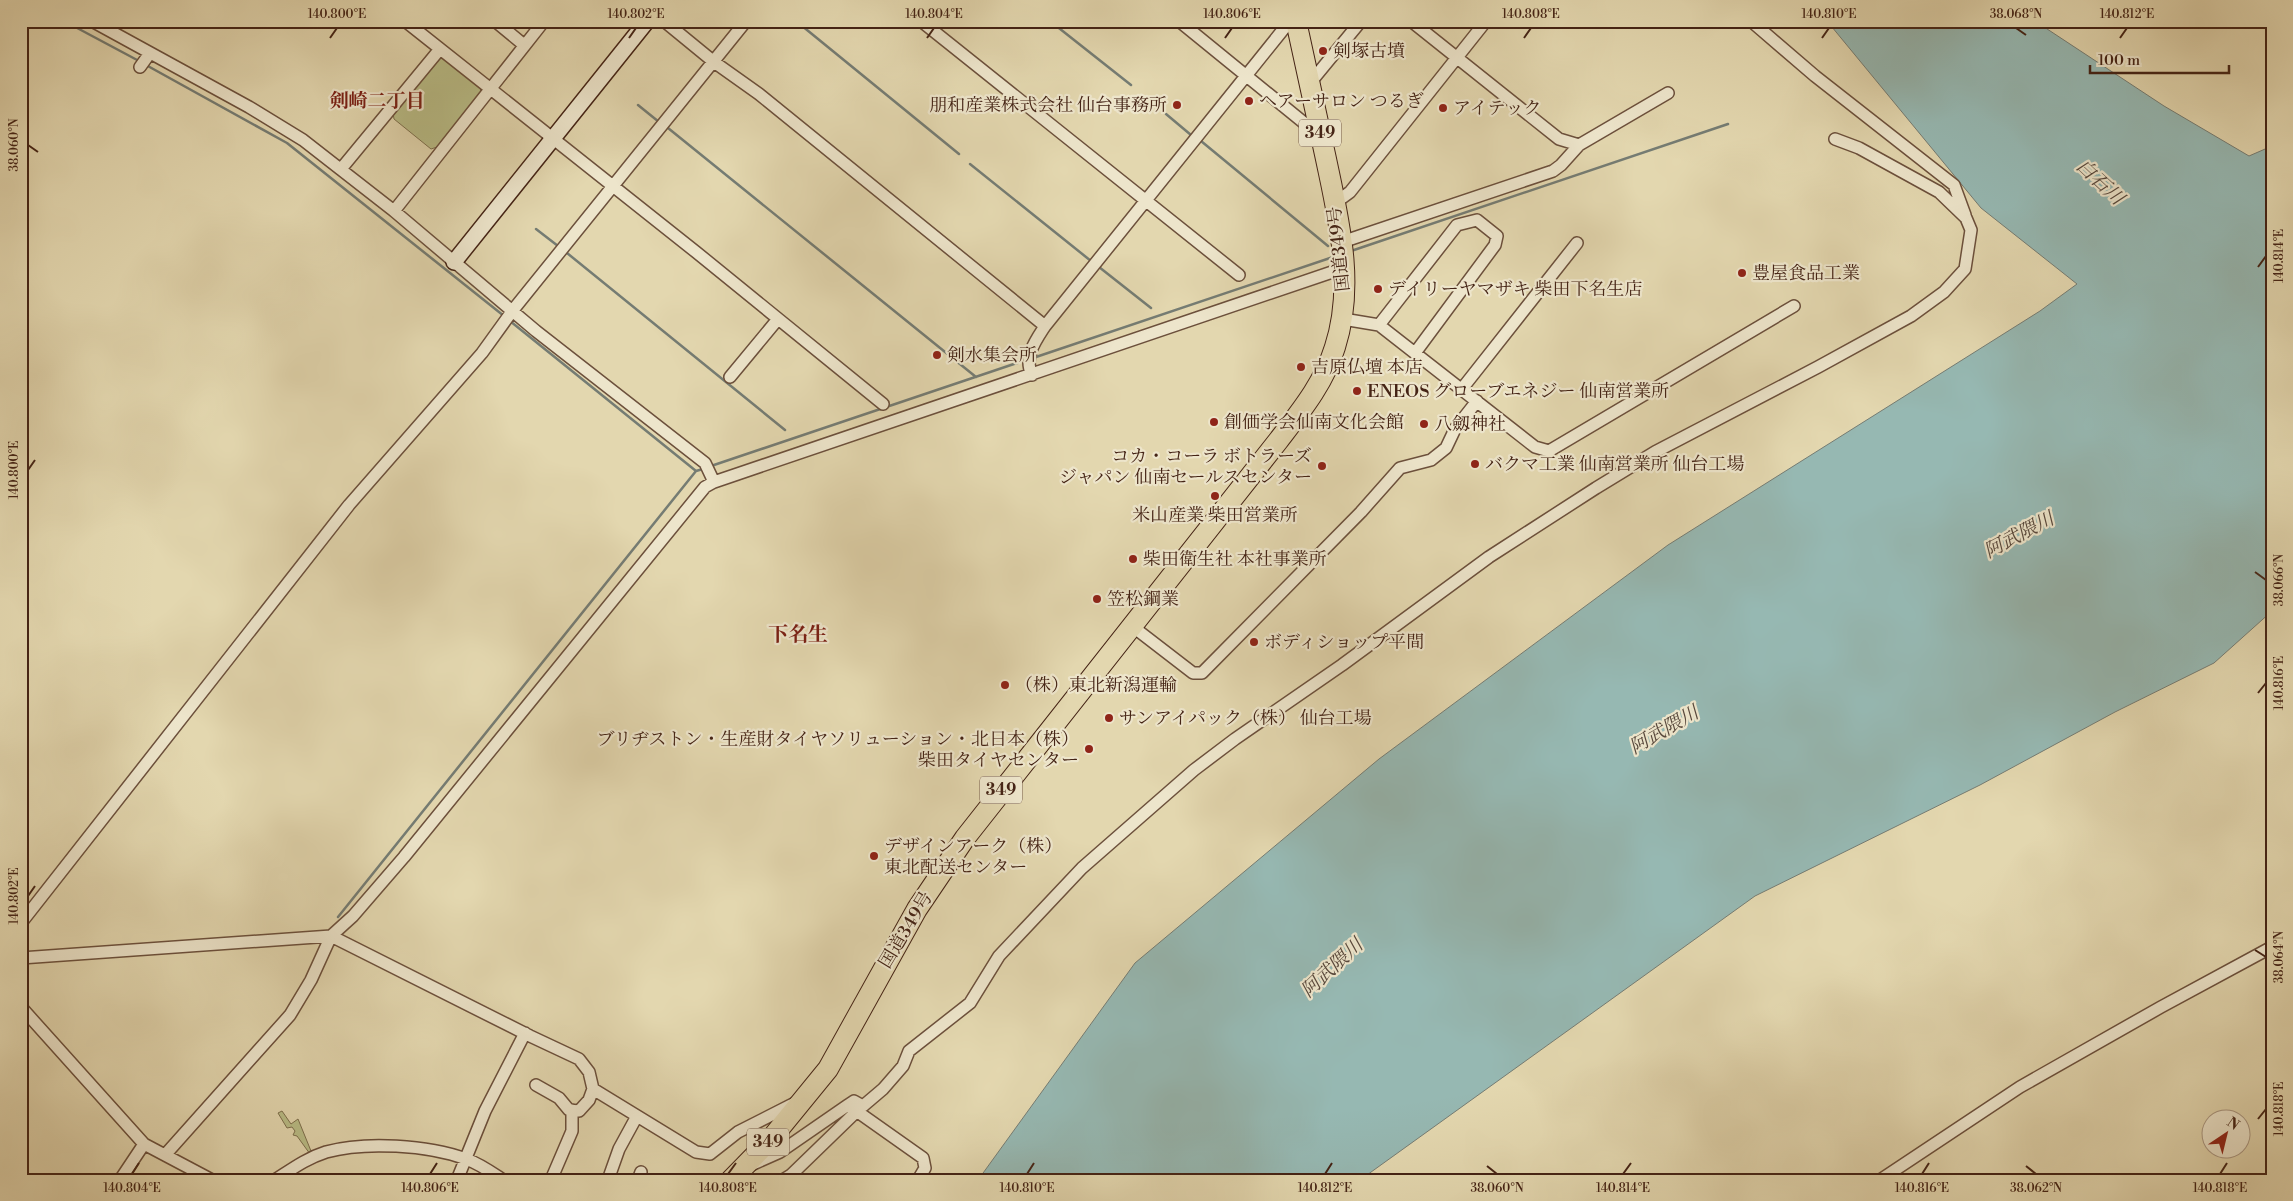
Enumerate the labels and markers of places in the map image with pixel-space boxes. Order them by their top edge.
place label: 剣塚古墳 [1333,40,1405,63]
marker: 剣塚古墳 [1317,45,1329,57]
place label: ヘアーサロン つるぎ [1259,90,1424,113]
place label: 朋和産業株式会社 仙台事務所 [929,94,1167,117]
marker: ヘアーサロン つるぎ [1243,95,1255,107]
place label: アイテック [1453,97,1541,120]
marker: 朋和産業株式会社 仙台事務所 [1171,99,1183,111]
marker: アイテック [1437,102,1449,114]
place label: 豊屋食品工業 [1752,262,1860,285]
marker: 豊屋食品工業 [1736,267,1748,279]
place label: デイリーヤマザキ 柴田下名生店 [1388,278,1642,301]
marker: デイリーヤマザキ 柴田下名生店 [1372,283,1384,295]
place label: 剣水集会所 [947,344,1037,367]
marker: 剣水集会所 [931,349,943,361]
place label: 吉原仏壇 本店 [1311,356,1423,379]
marker: 吉原仏壇 本店 [1295,361,1307,373]
place label: ENEOS グローブエネジー 仙南営業所 [1367,380,1669,403]
marker: ENEOS グローブエネジー 仙南営業所 [1351,385,1363,397]
place label: 創価学会仙南文化会館 [1224,411,1404,434]
place label: 八劔神社 [1434,413,1506,436]
marker: 創価学会仙南文化会館 [1208,416,1220,428]
marker: 八劔神社 [1418,418,1430,430]
place label: コカ・コーラ ボトラーズ ジャパン 仙南セールスセンター [1059,445,1312,489]
place label: バクマ工業 仙南営業所 仙台工場 [1485,453,1744,476]
marker: バクマ工業 仙南営業所 仙台工場 [1469,458,1481,470]
marker: コカ・コーラ ボトラーズ ジャパン 仙南セールスセンター [1316,460,1328,472]
marker: 米山産業 柴田営業所 [1209,490,1221,502]
place label: 米山産業 柴田営業所 [1132,504,1298,527]
place label: 柴田衛生社 本社事業所 [1143,548,1327,571]
marker: 柴田衛生社 本社事業所 [1127,553,1139,565]
place label: 笠松鋼業 [1107,588,1179,611]
marker: 笠松鋼業 [1091,593,1103,605]
place label: ボディショップ平間 [1264,631,1424,654]
marker: ボディショップ平間 [1248,636,1260,648]
place label: （株）東北新潟運輸 [1015,674,1177,697]
marker: （株）東北新潟運輸 [999,679,1011,691]
place label: サンアイパック（株） 仙台工場 [1119,707,1372,730]
marker: サンアイパック（株） 仙台工場 [1103,712,1115,724]
place label: ブリヂストン・生産財タイヤソリューション・北日本（株） 柴田タイヤセンター [596,728,1079,772]
marker: ブリヂストン・生産財タイヤソリューション・北日本（株） 柴田タイヤセンター [1083,743,1095,755]
place label: デザインアーク（株） 東北配送センター [884,835,1062,879]
marker: デザインアーク（株） 東北配送センター [868,850,880,862]

